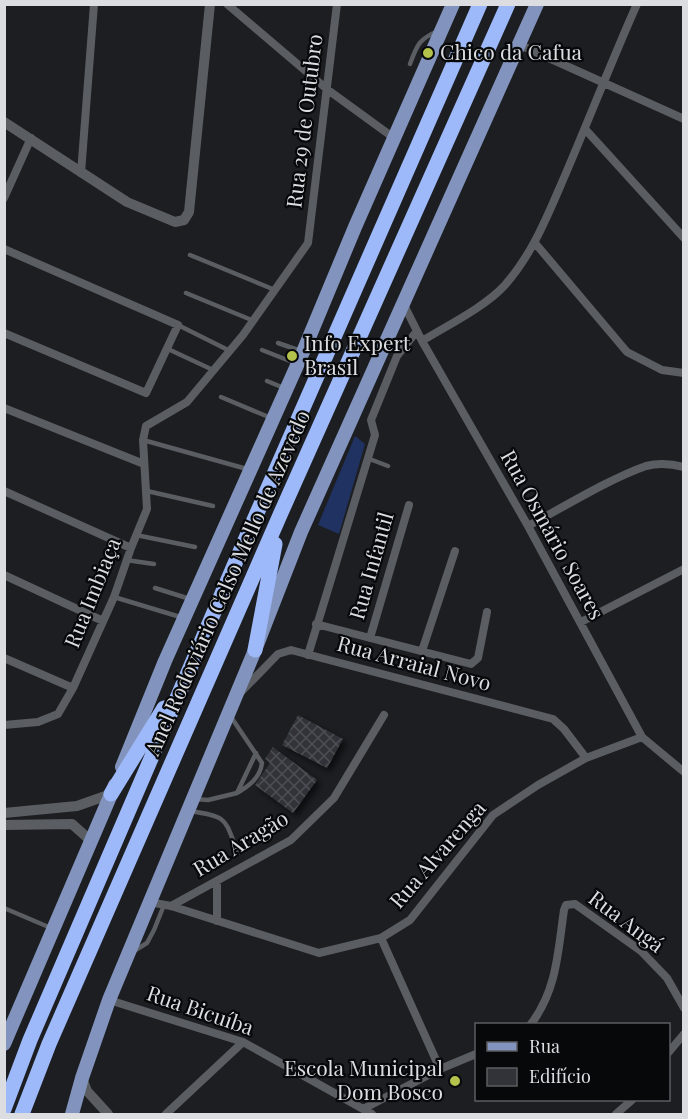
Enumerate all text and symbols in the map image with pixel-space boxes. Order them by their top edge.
street label: Rua 29 de Outubro [278,32,328,209]
place label: Chico da Cafua [440,37,583,65]
marker: Chico da Cafua [421,46,435,60]
place label: Info Expert Brasil [304,328,411,380]
marker: Info Expert Brasil [285,349,299,363]
street label: Anel Rodoviário Celso Mello de Azevedo [137,405,315,760]
street label: Rua Osmário Soares [496,444,612,624]
street label: Rua Infantil [341,508,399,622]
street label: Rua Imbiaça [56,533,126,651]
street label: Rua Arraial Novo [335,628,495,696]
street label: Rua Alvarenga [382,794,491,913]
street label: Rua Aragão [187,803,293,882]
street label: Rua Angá [584,883,671,958]
street label: Rua Bicuíba [144,978,258,1041]
legend [475,1023,670,1101]
text: Rua [529,1034,560,1058]
place label: Escola Municipal Dom Bosco [284,1053,443,1105]
text: Edifício [529,1064,591,1088]
marker: Escola Municipal Dom Bosco [448,1074,462,1088]

